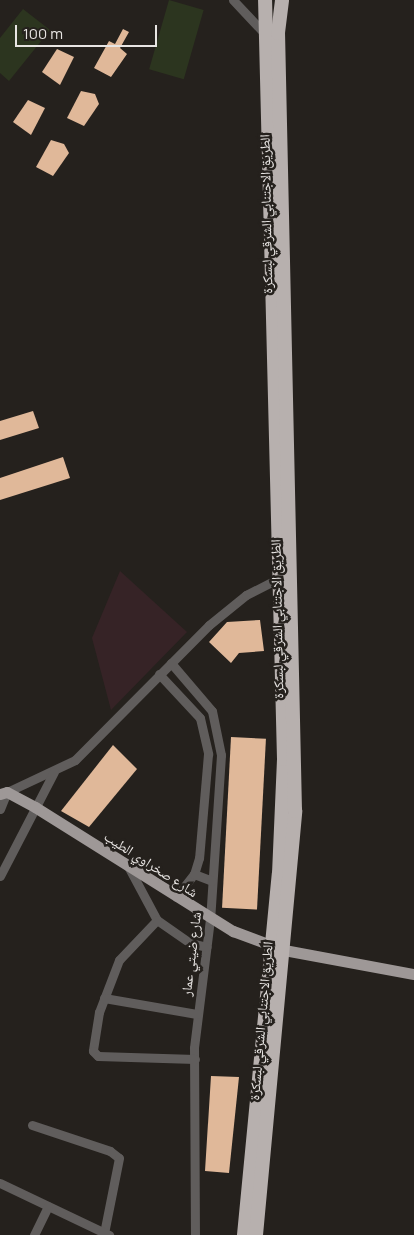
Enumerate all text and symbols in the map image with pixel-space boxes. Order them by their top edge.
scale bar [18,15,160,47]
text: 100 m [23,23,63,44]
street label: الطريق الاجتنابي الشرقي لبسكرة [256,134,276,294]
street label: الطريق الاجتنابي الشرقي لبسكرة [267,539,287,699]
street label: شارع صخراوي الطيب [101,827,201,901]
street label: شارع ضيتي عمار [178,911,204,997]
street label: الطريق الاجتنابي الشرقي لبسكرة [246,941,276,1101]

